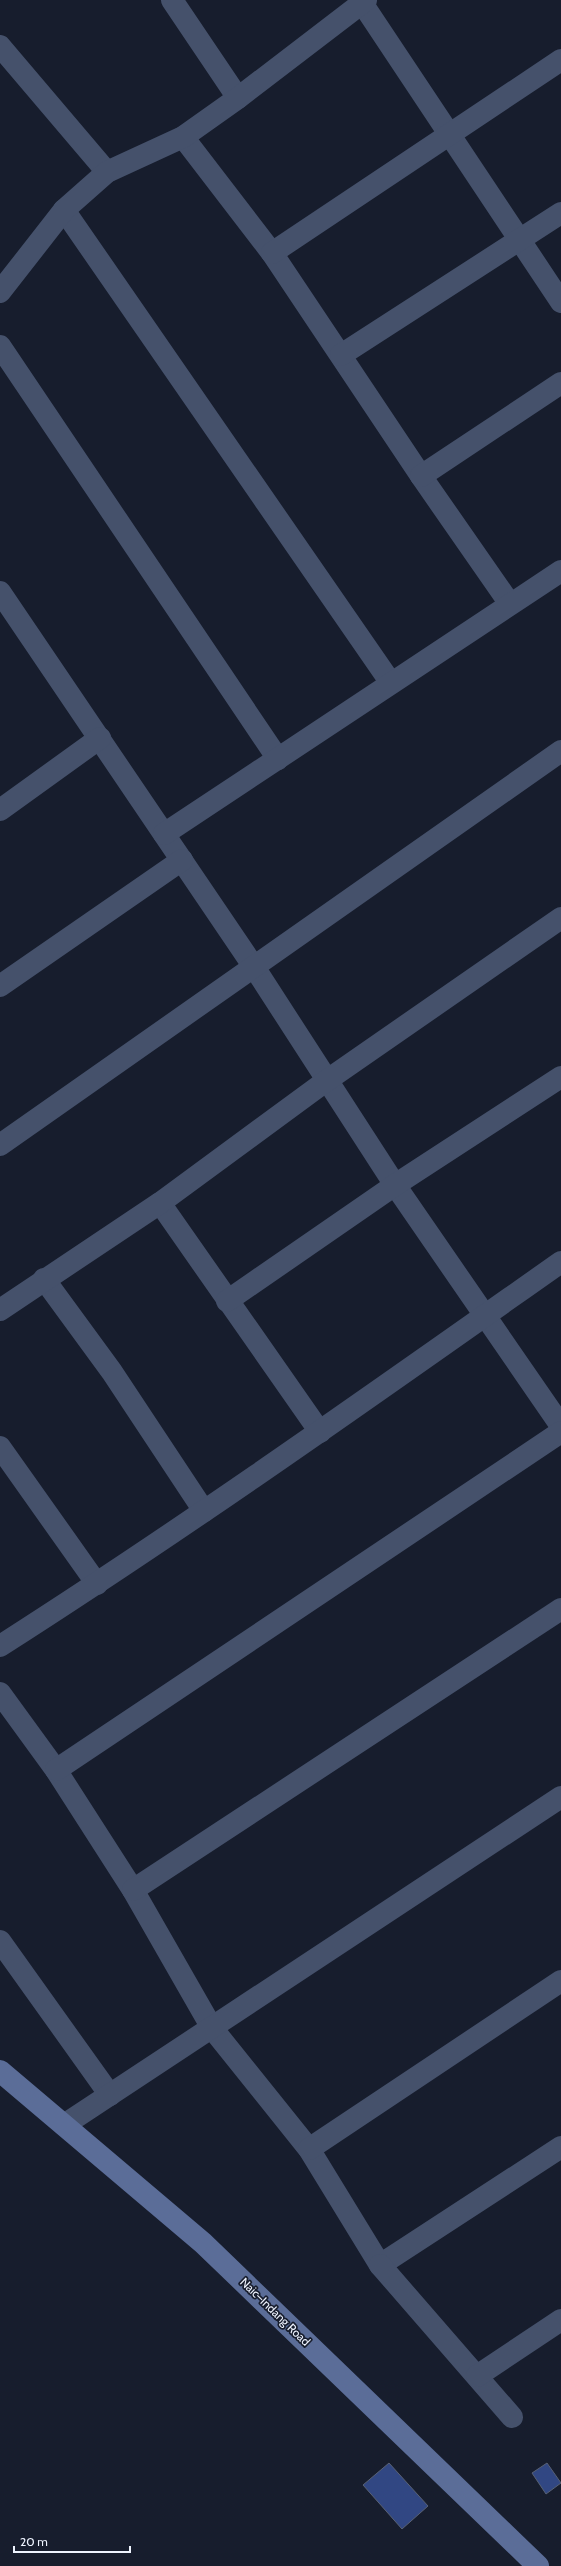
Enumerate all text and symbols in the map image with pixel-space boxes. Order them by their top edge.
street label: Naic–Indang Road [237,2274,314,2349]
scale bar [14,2528,130,2554]
text: 20 m [20,2534,48,2549]

